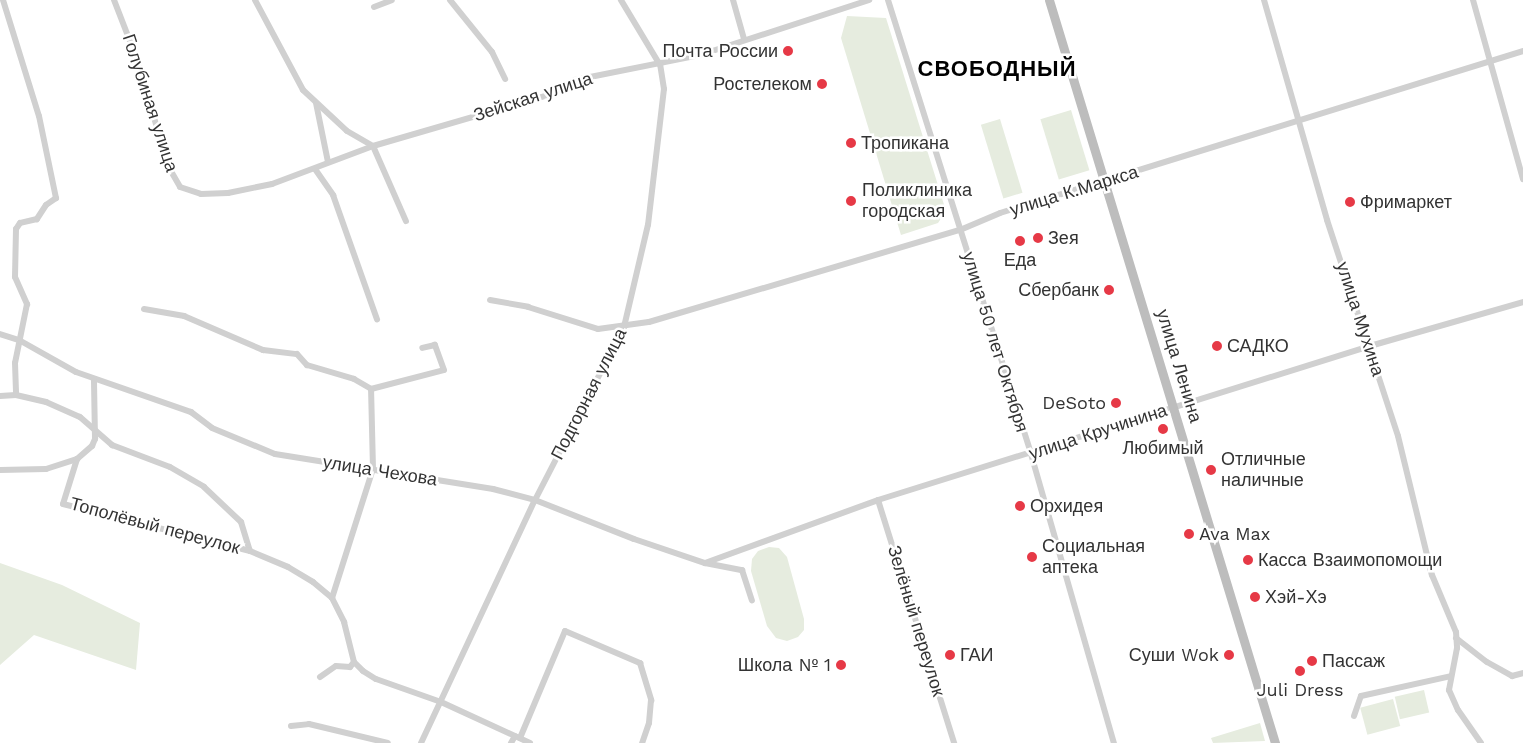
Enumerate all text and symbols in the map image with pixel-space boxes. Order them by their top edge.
street label: Голубиная улица [118,31,182,175]
place label: Почта России [663,40,778,62]
marker: Почта России [782,45,794,57]
district label: СВОБОДНЫЙ [916,56,1078,82]
street label: Зейская улица [471,68,595,126]
place label: Ростелеком [713,73,812,95]
marker: Ростелеком [816,78,828,90]
place label: Тропикана [861,132,949,154]
marker: Тропикана [845,137,857,149]
street label: улица К.Маркса [1007,161,1141,221]
place label: Поликлиника городская [862,180,972,222]
place label: Фримаркет [1360,191,1452,213]
marker: Поликлиника городская [844,194,858,208]
marker: Фримаркет [1344,196,1356,208]
place label: Зея [1048,227,1079,249]
marker: Зея [1032,232,1044,244]
marker: Еда [1014,235,1026,247]
street label: улица 50 лет Октября [957,249,1033,435]
place label: Еда [1004,249,1036,271]
street label: улица Мухина [1331,259,1389,379]
place label: Сбербанк [1018,279,1099,301]
marker: Сбербанк [1103,284,1115,296]
street label: улица Ленина [1152,307,1206,425]
street label: Подгорная улица [547,325,631,463]
place label: САДКО [1227,335,1289,357]
marker: САДКО [1211,340,1223,352]
place label: DeSoto [1042,392,1106,414]
marker: DeSoto [1110,397,1122,409]
street label: улица Кручинина [1026,399,1170,465]
marker: Любимый [1157,423,1169,435]
place label: Любимый [1122,437,1204,459]
place label: Отличные наличные [1221,449,1306,492]
street label: улица Чехова [321,451,439,491]
marker: Отличные наличные [1205,464,1217,476]
street label: Тополёвый переулок [68,493,242,559]
place label: Орхидея [1030,495,1103,517]
marker: Орхидея [1014,500,1026,512]
place label: Ava Max [1199,523,1271,545]
marker: Ava Max [1183,528,1195,540]
place label: Социальная аптека [1042,536,1145,578]
street label: Зелёный переулок [883,543,949,699]
place label: Касса Взаимопомощи [1258,549,1442,571]
marker: Социальная аптека [1026,551,1038,563]
marker: Касса Взаимопомощи [1242,554,1254,566]
place label: Хэй-Хэ [1265,586,1327,608]
marker: Хэй-Хэ [1249,591,1261,603]
place label: ГАИ [960,644,993,666]
place label: Суши Wok [1129,644,1219,666]
marker: ГАИ [944,649,956,661]
marker: Суши Wok [1223,649,1235,661]
place label: Пассаж [1322,650,1385,672]
place label: Школа № 1 [737,654,831,676]
marker: Пассаж [1306,655,1318,667]
marker: Школа № 1 [835,659,847,671]
marker: Juli Dress [1294,665,1306,677]
place label: Juli Dress [1257,679,1343,701]

